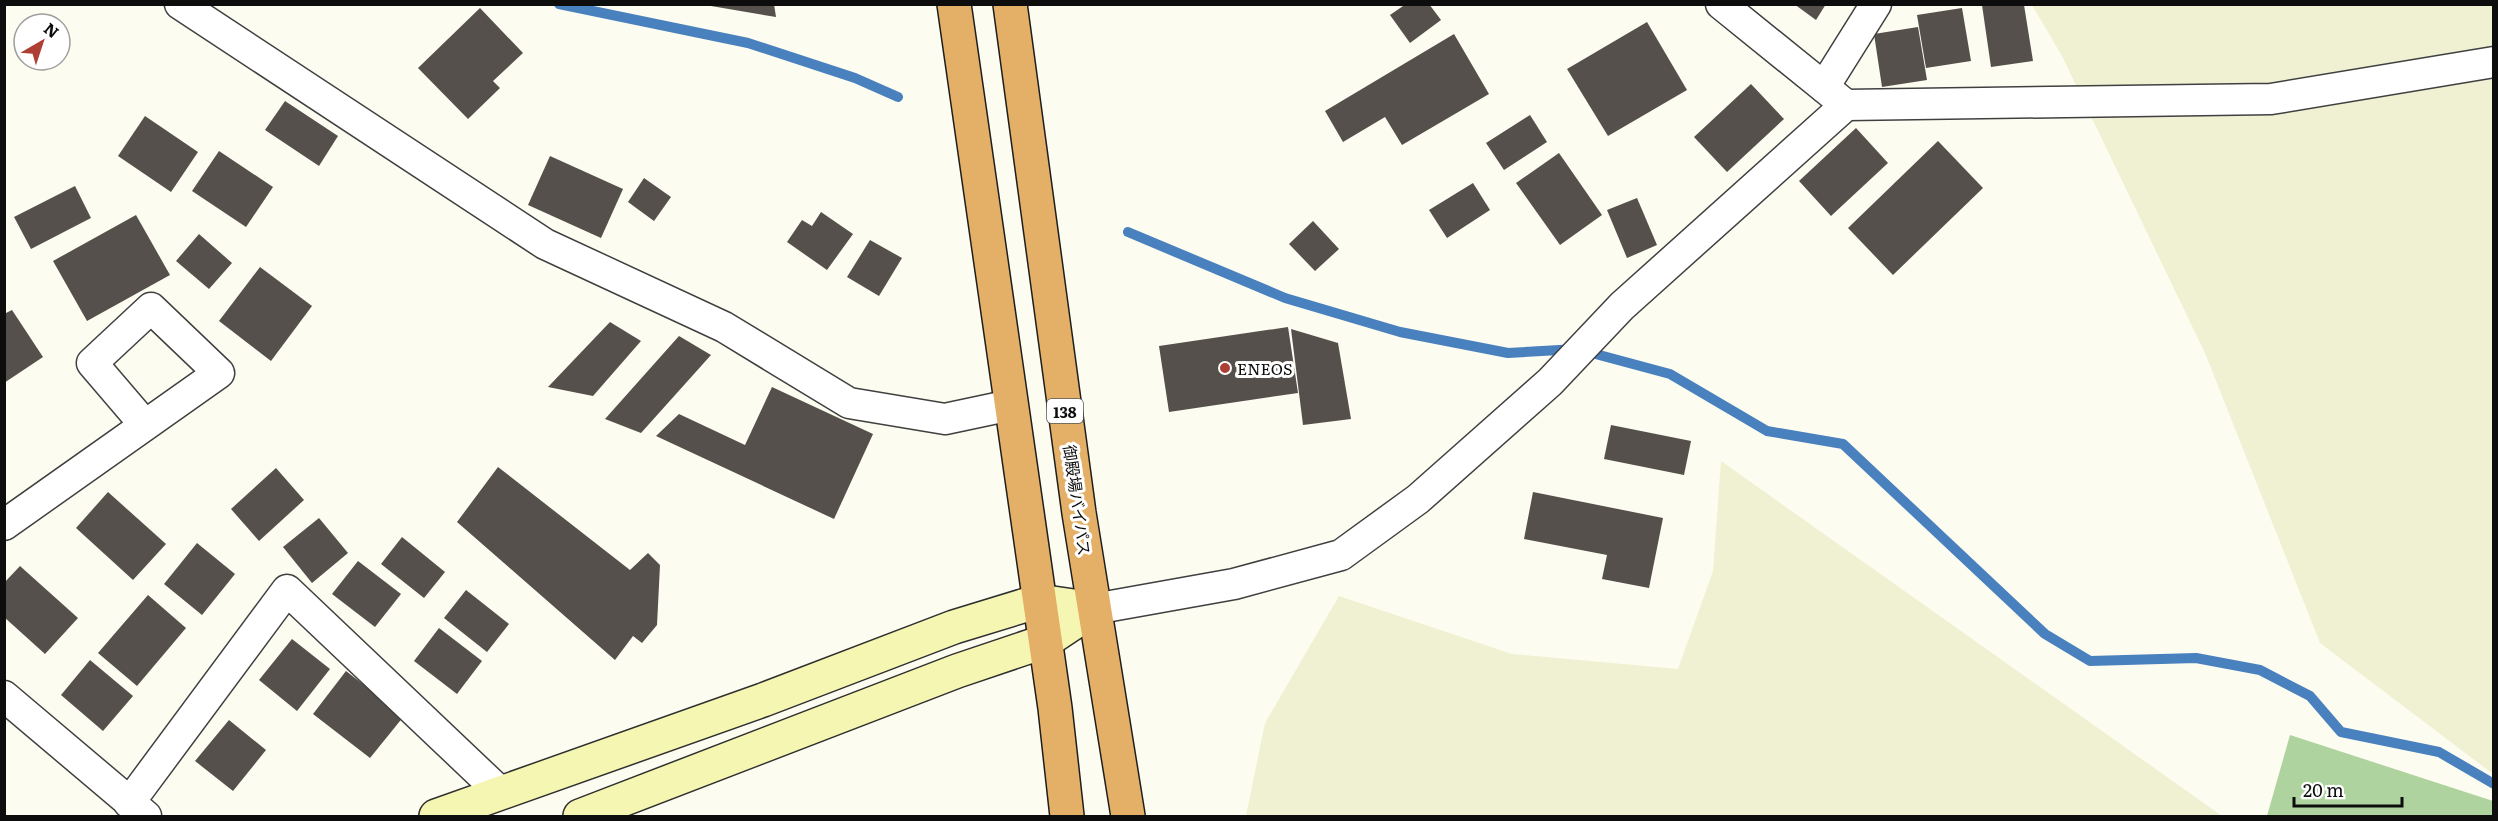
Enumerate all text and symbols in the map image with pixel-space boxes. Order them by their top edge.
north arrow [12,12,72,72]
text: N [39,16,65,43]
place label: ENEOS [1237,356,1292,380]
marker: ENEOS [1218,361,1232,375]
road number: 138 [1047,399,1083,423]
street label: 御殿場バイパス [1058,443,1098,557]
scale bar [2294,770,2402,808]
text: 20 m [2303,776,2344,803]

